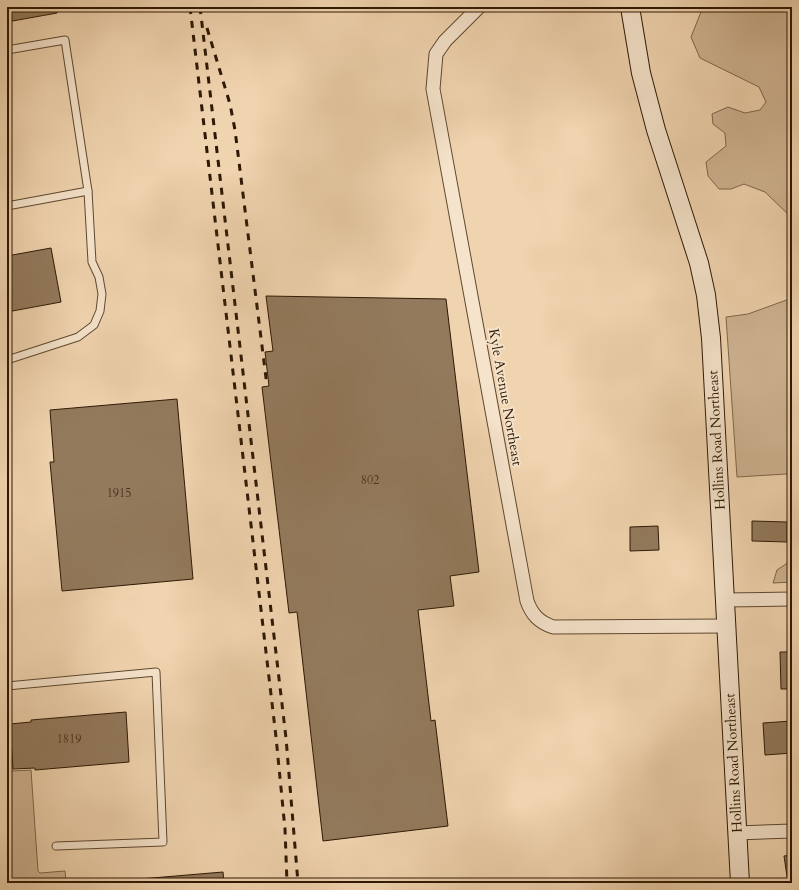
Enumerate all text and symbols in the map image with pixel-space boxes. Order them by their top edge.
street label: Kyle Avenue Northeast [484,327,527,468]
street label: Hollins Road Northeast [703,369,730,510]
house number: 802 [361,472,379,488]
house number: 1915 [107,485,131,501]
street label: Hollins Road Northeast [720,692,747,833]
house number: 1819 [57,731,81,747]

